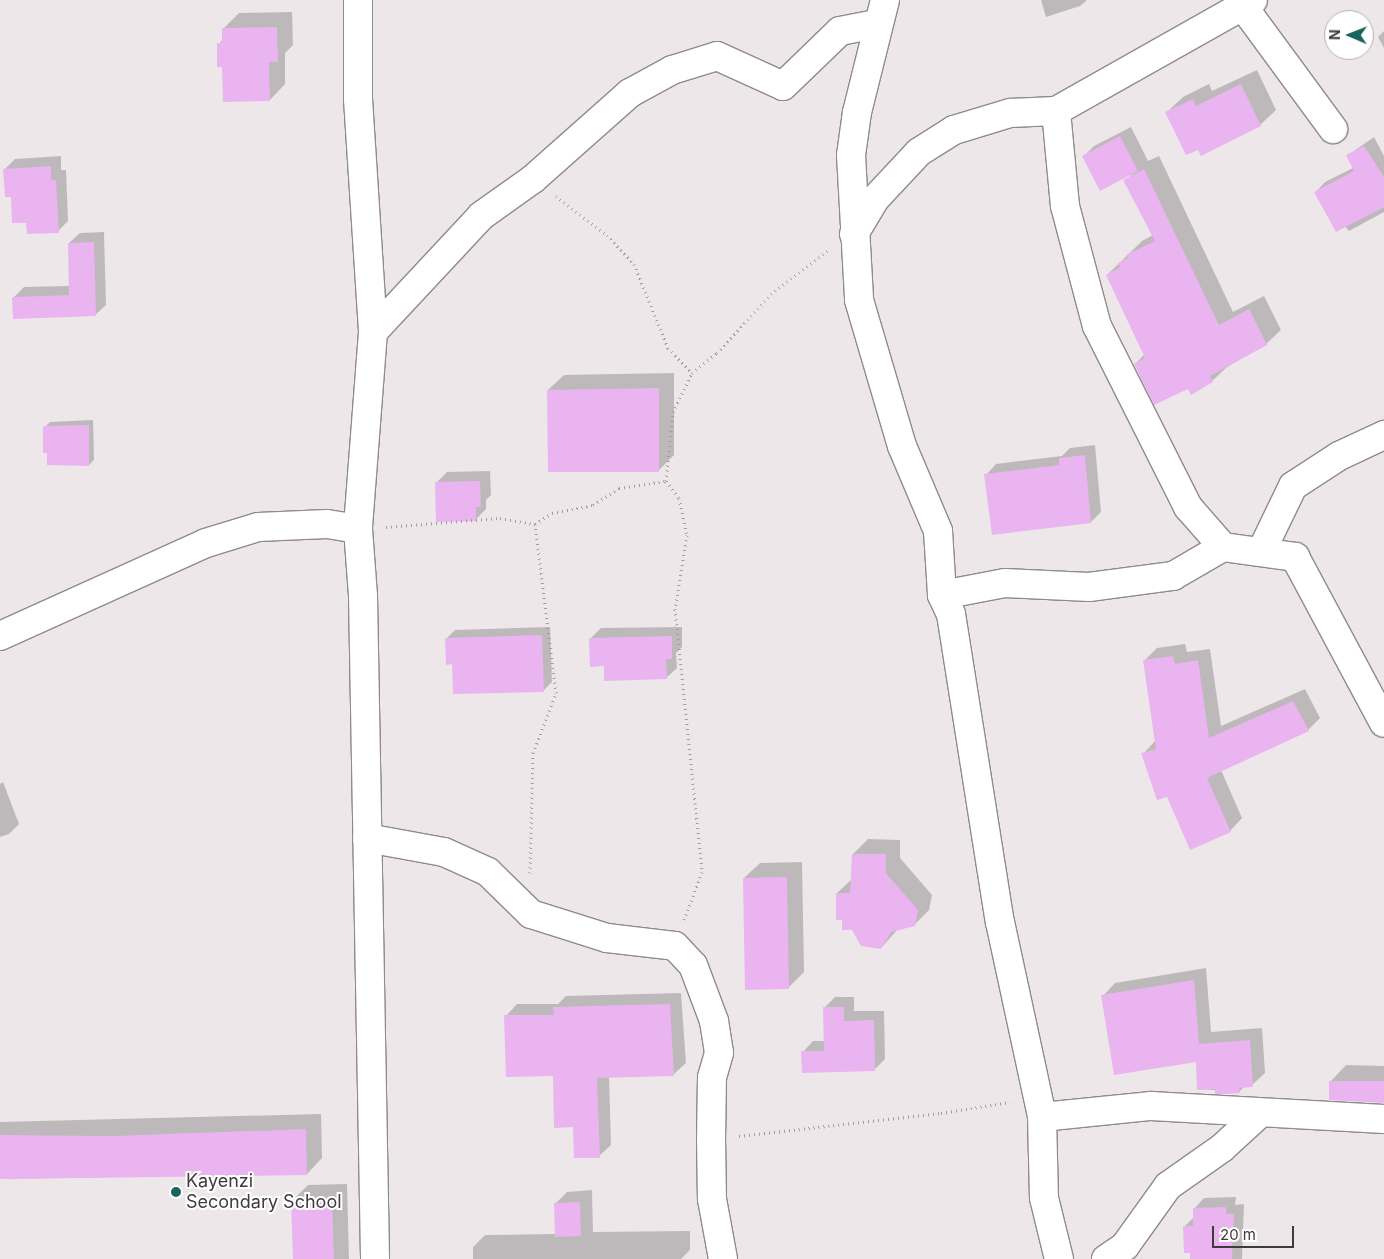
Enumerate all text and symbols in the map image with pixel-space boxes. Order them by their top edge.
north arrow [1324,10,1374,60]
text: N [1326,29,1343,40]
place label: Kayenzi Secondary School [186,1171,342,1214]
marker: Kayenzi Secondary School [170,1186,182,1198]
scale bar [1214,1216,1296,1248]
text: 20 m [1220,1225,1256,1244]

